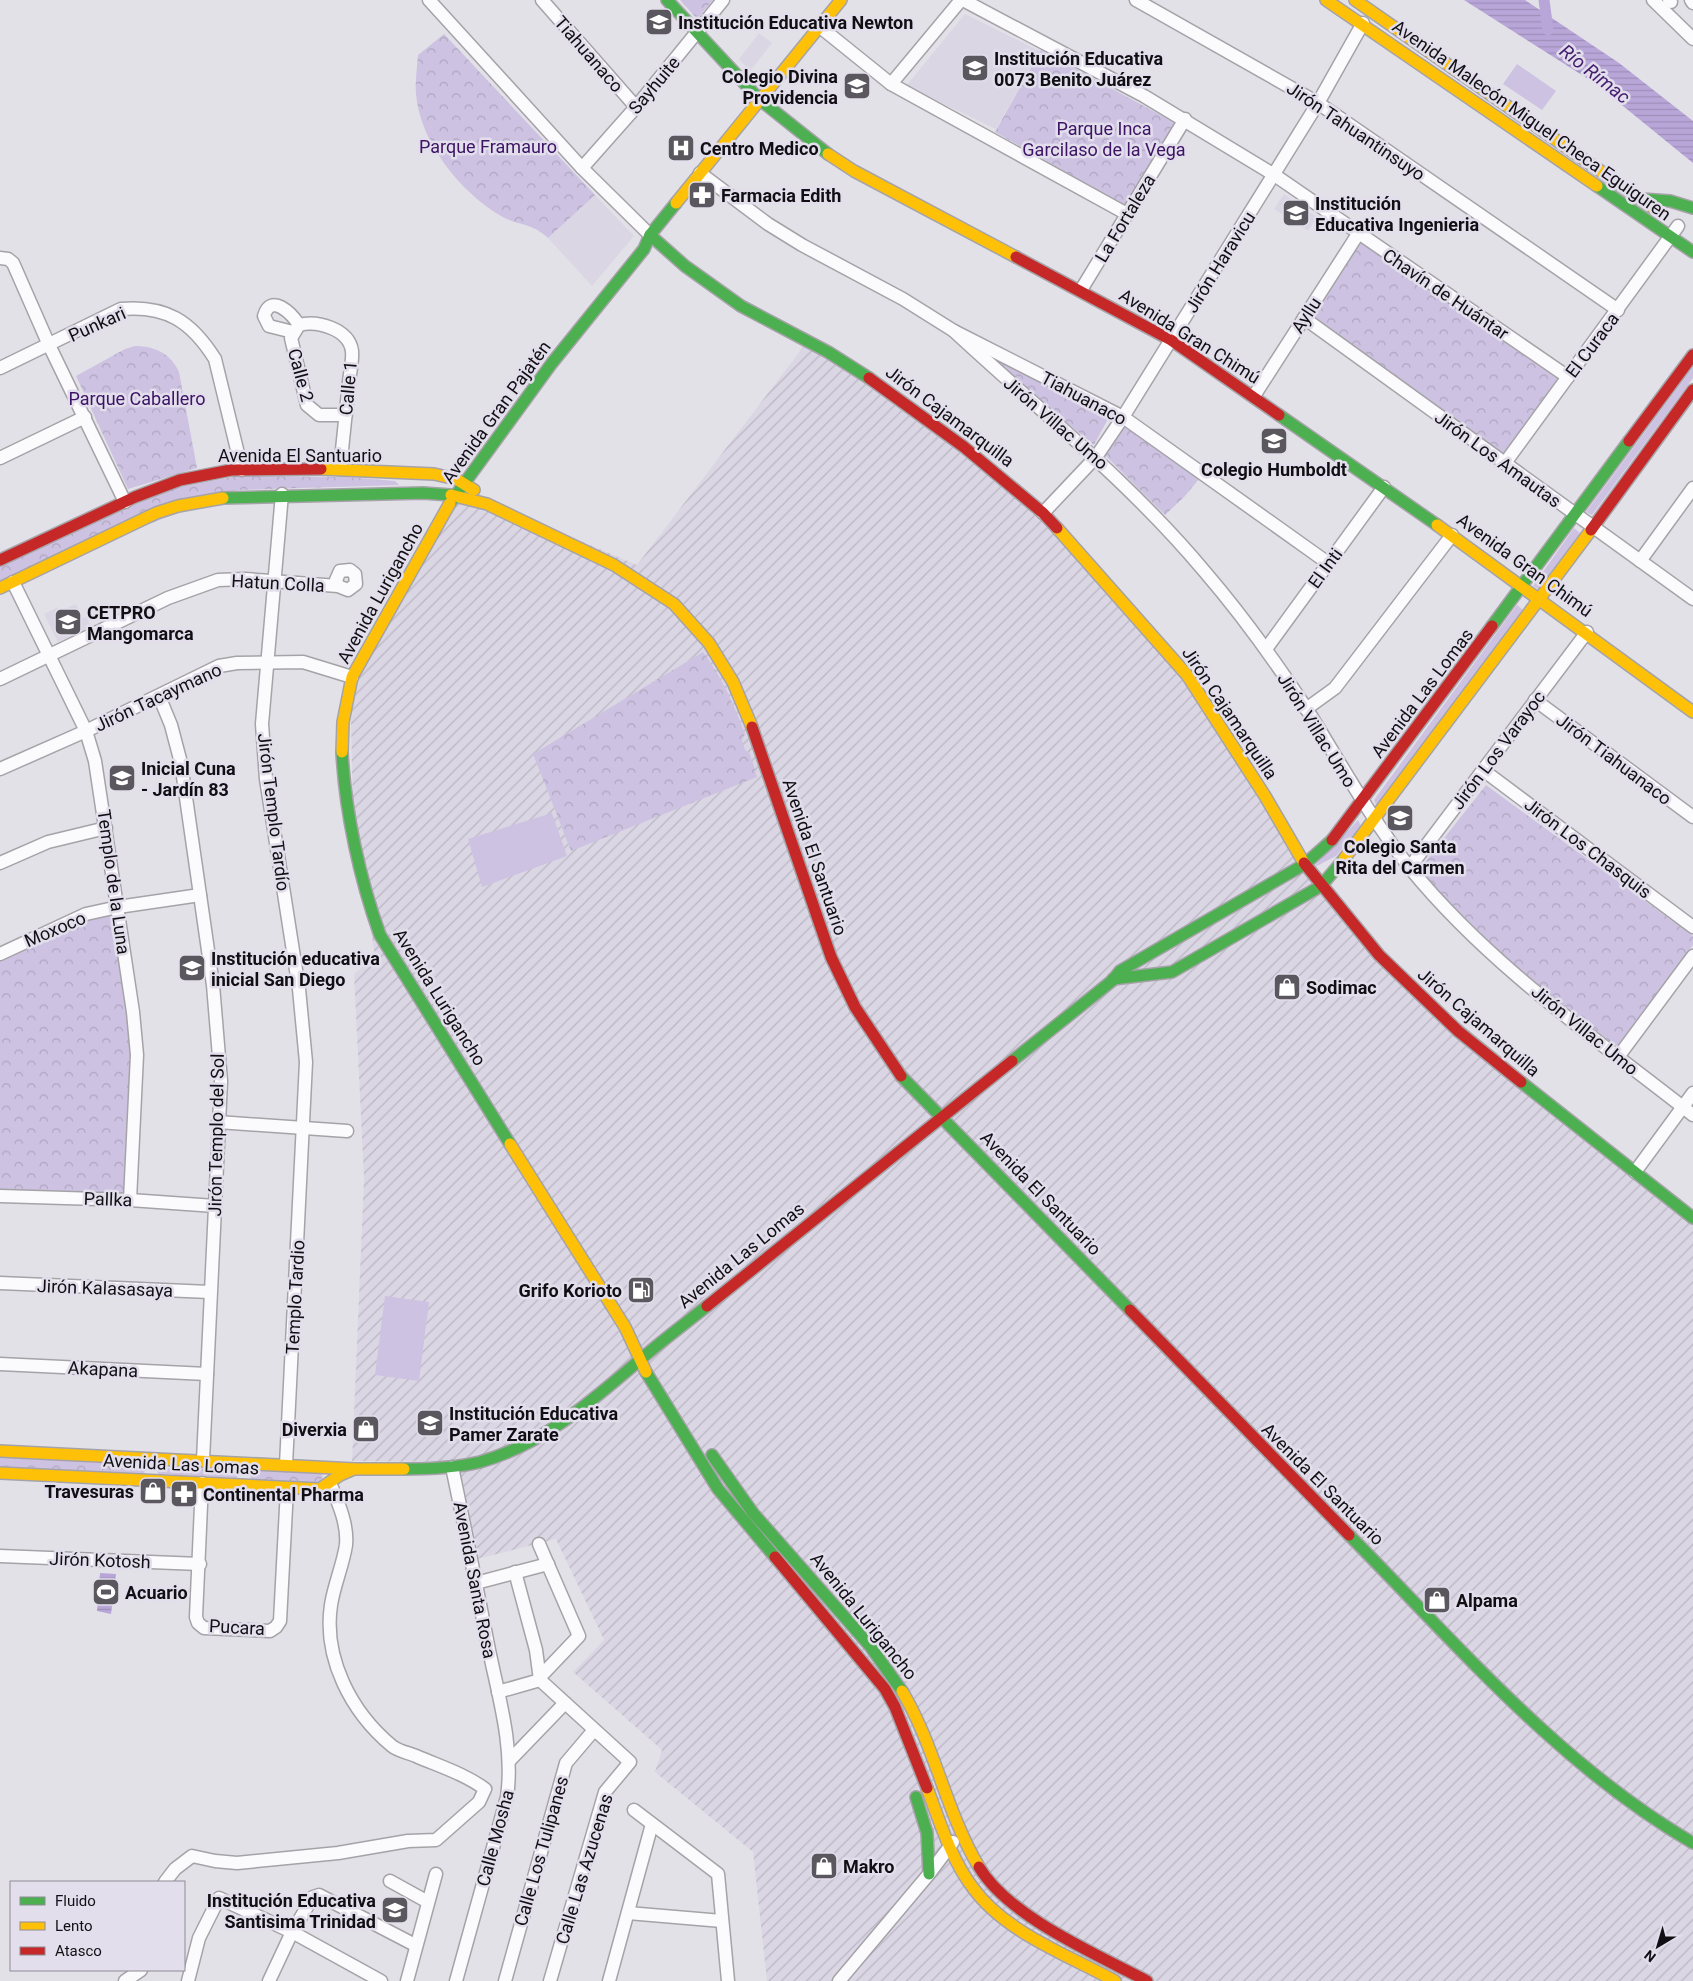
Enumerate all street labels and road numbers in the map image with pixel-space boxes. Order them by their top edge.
street label: Tiahuanaco [550,12,628,96]
street label: Avenida Malecón Miguel Checa Eguiguren [1389,15,1675,225]
street label: Sayhuite [624,52,684,118]
street label: Jirón Tahuantinsuyo [1283,77,1429,185]
street label: La Fortaleza [1091,170,1159,266]
street label: Jirón Haravicu [1181,208,1259,316]
street label: Chavín de Huántar [1379,244,1513,344]
street label: Avenida Gran Chimú [1116,284,1264,388]
street label: Ayllu [1287,293,1325,337]
street label: Punkari [65,302,129,346]
street label: El Curaca [1561,309,1623,381]
street label: Avenida Gran Pajatén [437,337,555,487]
street label: Calle 2 [284,346,318,404]
street label: Calle 1 [335,360,361,416]
street label: Jirón Cajamarquilla [882,361,1018,471]
street label: Tiahuanaco [1038,367,1130,429]
street label: Jirón Villac Umo [1000,372,1112,474]
street label: Jirón Los Amautas [1431,406,1565,512]
street label: Avenida El Santuario [218,445,382,466]
street label: Avenida Gran Chimú [1453,509,1597,621]
street label: Avenida Lurigancho [333,519,427,667]
street label: El Inti [1304,544,1346,592]
street label: Hatun Colla [231,570,325,596]
street label: Avenida Las Lomas [1367,624,1477,762]
street label: Jirón Cajamarquilla [1178,643,1282,783]
street label: Jirón Tacaymano [91,658,225,736]
street label: Jirón Villac Umo [1273,669,1361,791]
street label: Jirón Los Varayoc [1447,687,1549,813]
street label: Jirón Tiahuanaco [1552,709,1676,809]
street label: Jirón Templo Tardío [254,732,294,892]
street label: Avenida El Santuario [778,776,852,938]
street label: Jirón Los Chasquis [1521,794,1655,902]
street label: Templo de la Luna [93,808,135,956]
street label: Moxoco [21,907,89,951]
street label: Avenida Lurigancho [389,925,491,1069]
street label: Jirón Cajamarquilla [1414,963,1544,1081]
street label: Jirón Villac Umo [1528,981,1642,1079]
street label: Jirón Templo del Sol [204,1053,228,1217]
street label: Avenida El Santuario [976,1127,1106,1259]
street label: Pallka [83,1188,133,1210]
street label: Avenida Las Lomas [674,1198,808,1312]
street label: Templo Tardio [282,1239,308,1355]
street label: Jirón Kalasasaya [36,1275,174,1301]
street label: Akapana [67,1357,139,1381]
street label: Avenida El Santuario [1258,1419,1388,1549]
street label: Avenida Las Lomas [102,1449,260,1479]
street label: Avenida Santa Rosa [450,1500,500,1660]
street label: Jirón Kotosh [49,1548,151,1572]
street label: Avenida Lurigancho [806,1548,922,1684]
street label: Pucara [208,1615,266,1639]
street label: Calle Los Tulipanes [510,1774,572,1928]
street label: Calle Mosha [472,1787,518,1889]
street label: Calle Las Azucenas [551,1791,617,1947]

